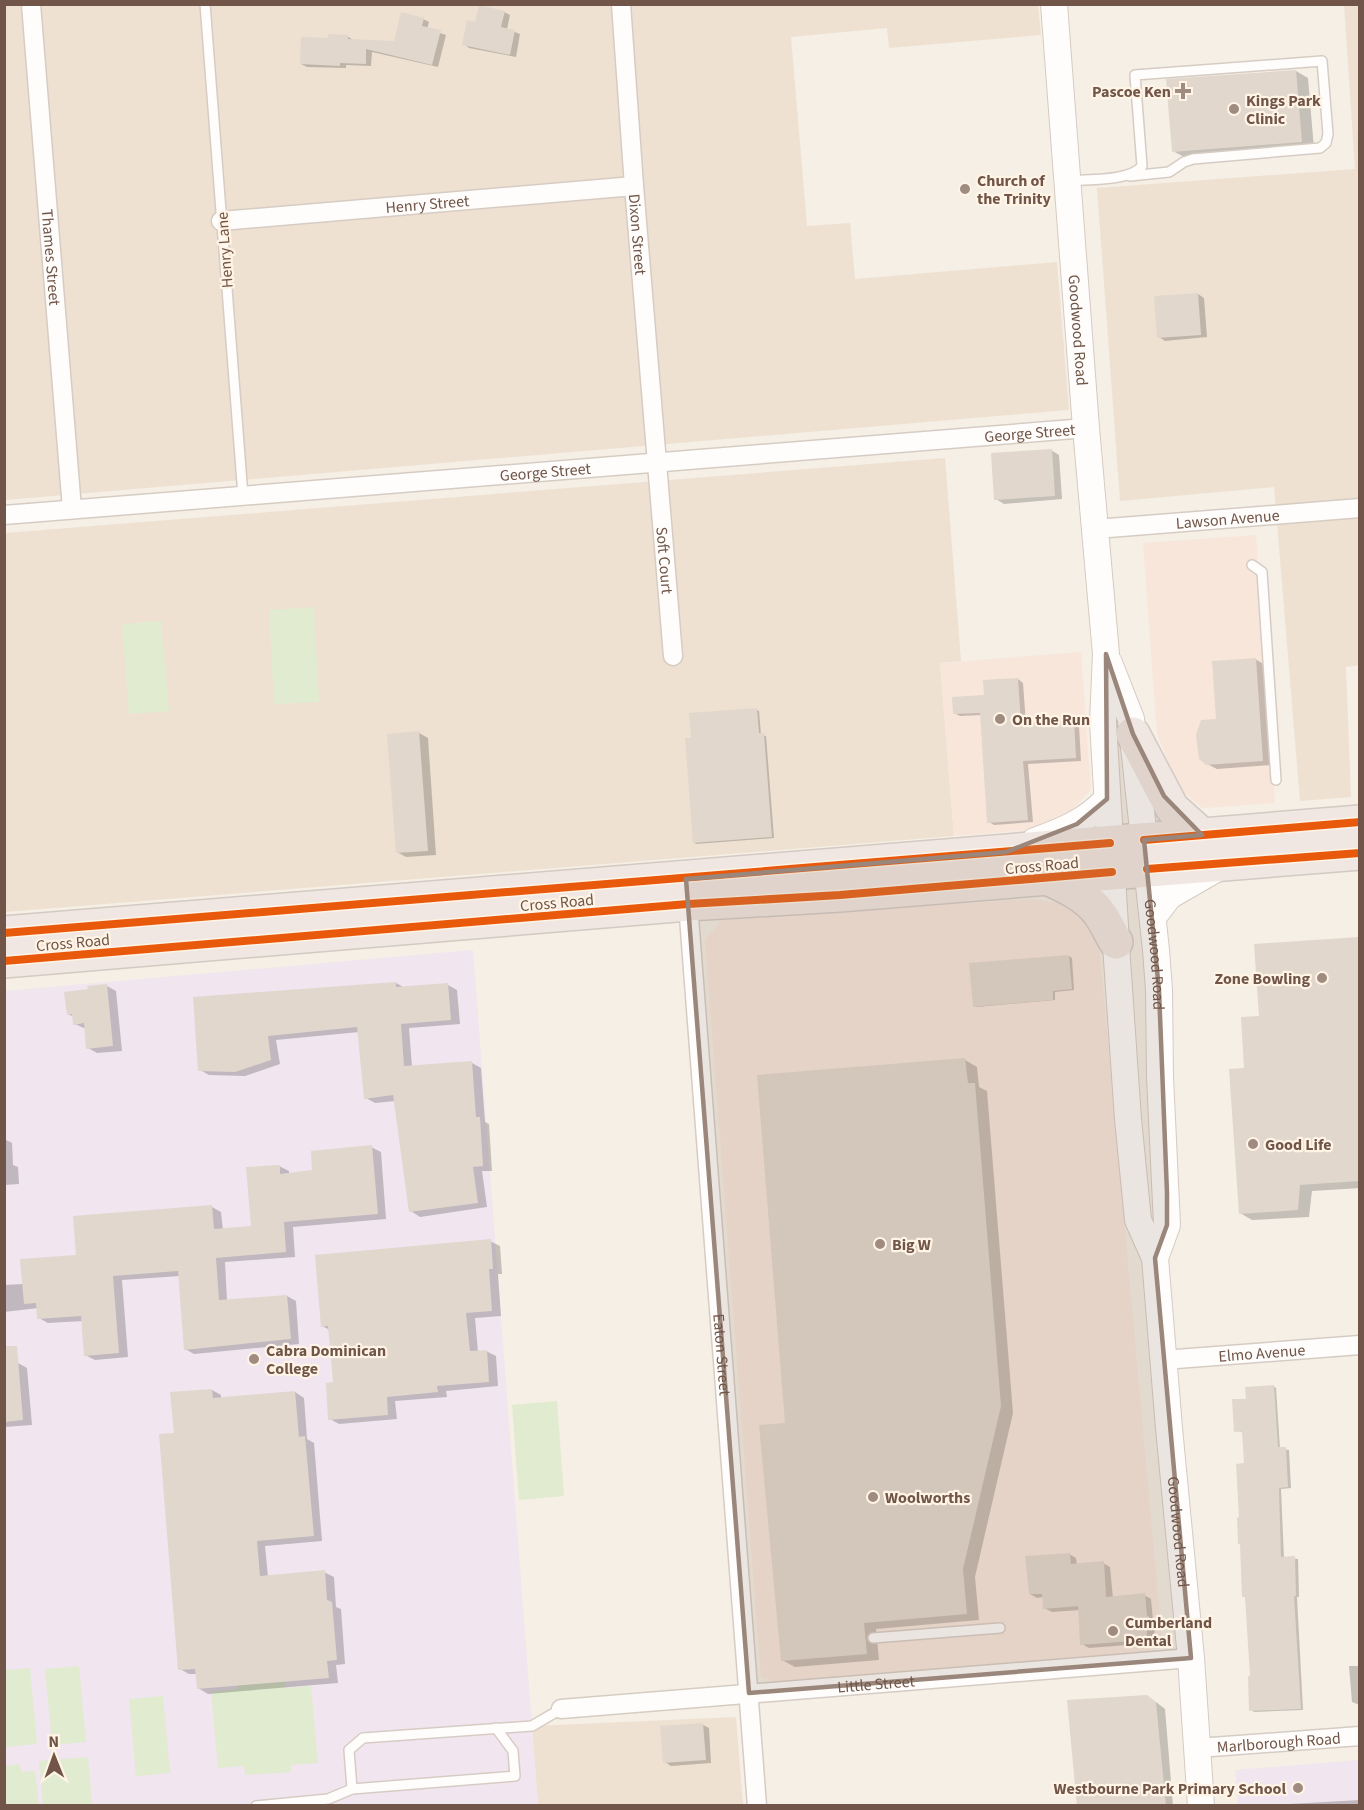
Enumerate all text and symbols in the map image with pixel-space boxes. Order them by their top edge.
place label: Pascoe Ken [1092,81,1171,103]
marker: Pascoe Ken [1176,84,1190,98]
place label: Kings Park Clinic [1246,90,1321,130]
marker: Kings Park Clinic [1227,102,1241,116]
place label: Church of the Trinity [977,170,1051,210]
marker: Church of the Trinity [958,182,972,196]
street label: Henry Street [385,190,471,219]
street label: Dixon Street [623,193,651,277]
street label: Thames Street [36,208,65,307]
street label: Henry Lane [211,211,239,289]
street label: Goodwood Road [1062,274,1093,387]
street label: George Street [984,419,1077,448]
street label: George Street [499,458,592,487]
street label: Lawson Avenue [1175,504,1280,535]
street label: Soft Court [650,526,678,595]
place label: On the Run [1012,709,1090,731]
marker: On the Run [993,712,1007,726]
street label: Cross Road [1004,852,1080,880]
street label: Cross Road [519,889,595,917]
street label: Goodwood Road [1139,898,1169,1010]
street label: Cross Road [35,929,111,957]
place label: Zone Bowling [1215,968,1310,990]
marker: Zone Bowling [1315,971,1329,985]
place label: Good Life [1265,1134,1332,1156]
marker: Good Life [1246,1137,1260,1151]
place label: Big W [892,1234,931,1256]
marker: Big W [873,1237,887,1251]
street label: Eaton Street [707,1313,736,1397]
street label: Elmo Avenue [1218,1339,1306,1368]
place label: Cabra Dominican College [266,1340,386,1380]
marker: Cabra Dominican College [247,1352,261,1366]
street label: Goodwood Road [1162,1475,1194,1588]
place label: Woolworths [885,1487,970,1509]
marker: Woolworths [866,1490,880,1504]
place label: Cumberland Dental [1125,1612,1212,1652]
marker: Cumberland Dental [1106,1624,1120,1638]
street label: Little Street [836,1670,916,1699]
north arrow [24,1726,84,1786]
street label: Marlborough Road [1216,1727,1342,1759]
text: N [48,1731,59,1753]
place label: Westbourne Park Primary School [1054,1778,1286,1800]
marker: Westbourne Park Primary School [1291,1781,1305,1795]

